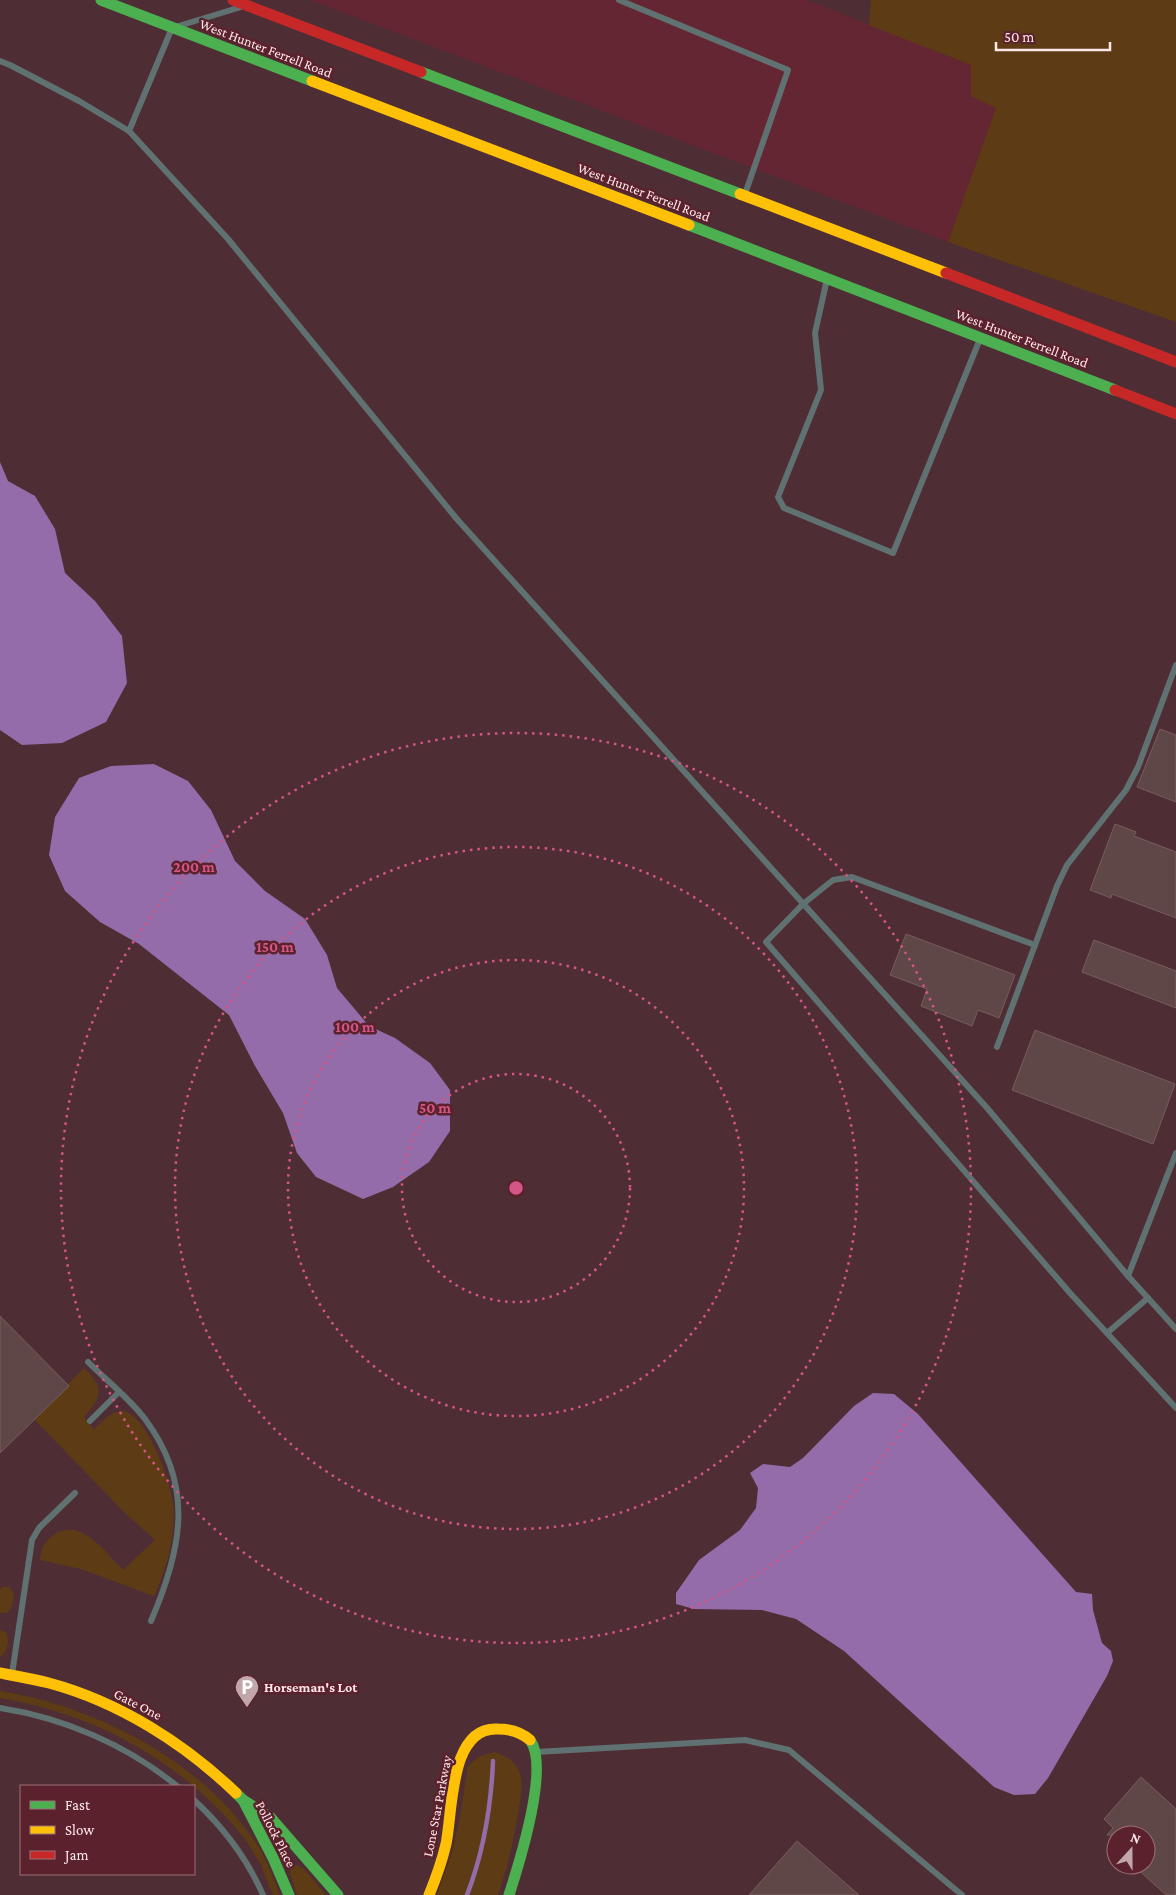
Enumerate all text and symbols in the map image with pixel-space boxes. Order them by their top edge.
street label: West Hunter Ferrell Road [198,15,335,81]
scale bar [996,20,1110,52]
text: 50 m [1004,29,1034,45]
street label: West Hunter Ferrell Road [576,159,713,225]
street label: West Hunter Ferrell Road [954,305,1091,371]
text: 200 m [173,859,215,875]
text: 150 m [256,939,294,955]
text: 100 m [335,1019,375,1035]
text: 50 m [419,1100,451,1116]
centre of rings [507,1179,525,1197]
parking icon: Horseman's Lot [234,1674,260,1708]
place label: Horseman's Lot [264,1679,358,1695]
street label: Gate One [111,1685,165,1723]
street label: Lone Star Parkway [419,1753,455,1858]
legend [20,1785,195,1875]
text: Fast [65,1797,91,1813]
street label: Pollock Place [252,1798,300,1870]
text: Slow [65,1822,95,1838]
north arrow [1106,1825,1156,1875]
text: N [1128,1829,1143,1847]
text: Jam [63,1847,88,1864]

